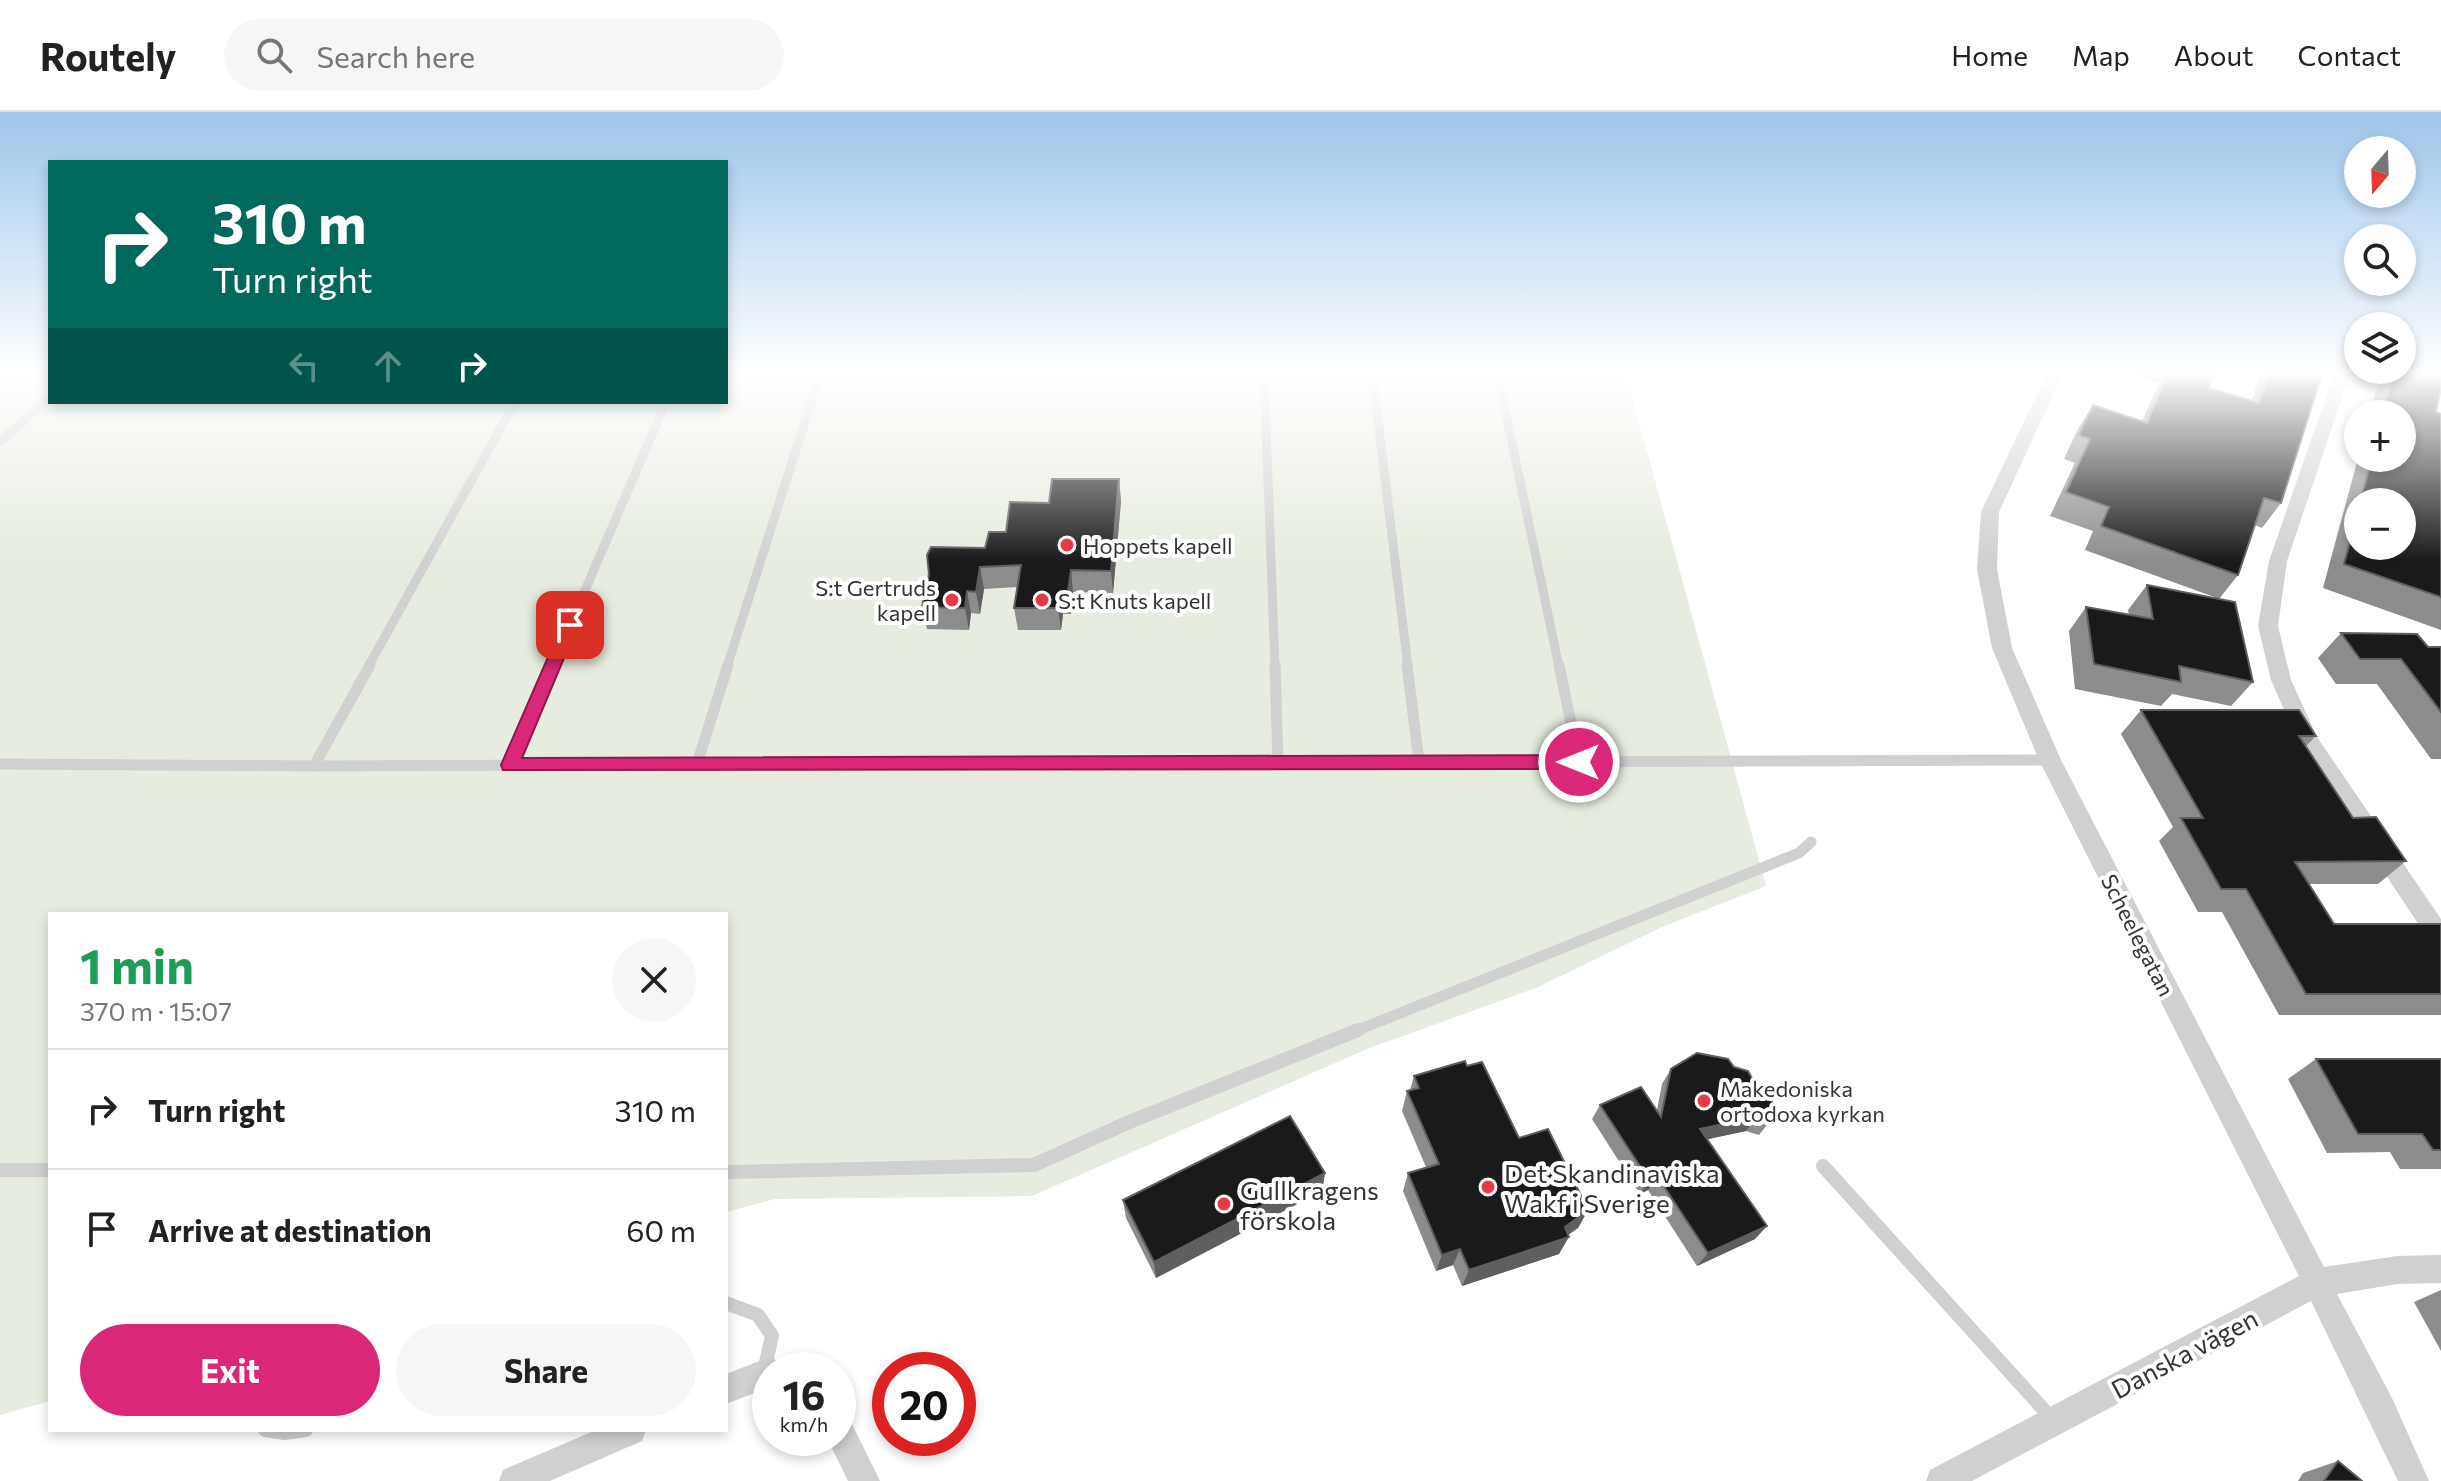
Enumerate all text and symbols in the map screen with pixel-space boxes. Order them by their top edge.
search box [224,19,784,91]
text: Routely [40,32,176,79]
icon: search [252,33,296,77]
text: Search here [316,37,475,74]
text: Home [1951,38,2028,72]
text: Map [2072,38,2130,72]
text: About [2174,38,2254,72]
text: Contact [2298,38,2401,72]
north arrow [2344,136,2416,208]
map controls [2344,136,2416,560]
text: 310 m [212,187,367,256]
icon: right [80,192,184,296]
button: search [2344,224,2416,296]
text: Turn right [212,256,373,300]
button: layers [2344,312,2416,384]
icon: left [282,344,326,388]
icon: ahead [366,344,410,388]
icon: right [450,344,494,388]
button: + [2344,400,2416,472]
button: − [2344,488,2416,560]
place label: Hoppets kapell [1083,532,1233,559]
marker: Hoppets kapell [1058,536,1076,554]
place label: S:t Gertruds kapell [815,574,936,626]
place label: S:t Knuts kapell [1058,587,1211,614]
pin [536,591,604,659]
marker: S:t Gertruds kapell [943,591,961,609]
marker: S:t Knuts kapell [1033,591,1051,609]
icon: arrive [548,603,592,647]
position arrow [1537,720,1621,804]
street label: Scheelegatan [2096,870,2180,1000]
text: 1 min [80,935,194,994]
button: close [612,938,696,1022]
text: 370 m · 15:07 [80,995,232,1026]
place label: Makedoniska ortodoxa kyrkan [1720,1075,1885,1127]
icon: right [80,1087,124,1131]
text: Turn right [148,1091,285,1128]
text: 310 m [615,1091,696,1128]
marker: Makedoniska ortodoxa kyrkan [1695,1092,1713,1110]
place label: Det Skandinaviska Wakf i Sverige [1504,1157,1720,1218]
place label: Gullkragens förskola [1240,1174,1379,1235]
marker: Det Skandinaviska Wakf i Sverige [1479,1178,1497,1196]
marker: Gullkragens förskola [1215,1195,1233,1213]
icon: arrive [80,1207,124,1251]
text: Arrive at destination [148,1211,432,1248]
text: 60 m [626,1211,696,1248]
street label: Danska vägen [2106,1301,2262,1405]
button: Exit [80,1324,380,1416]
button: Share [396,1324,696,1416]
speed limit sign: 20 [872,1352,976,1456]
text: 16 [783,1369,825,1418]
text: km/h [780,1412,828,1436]

